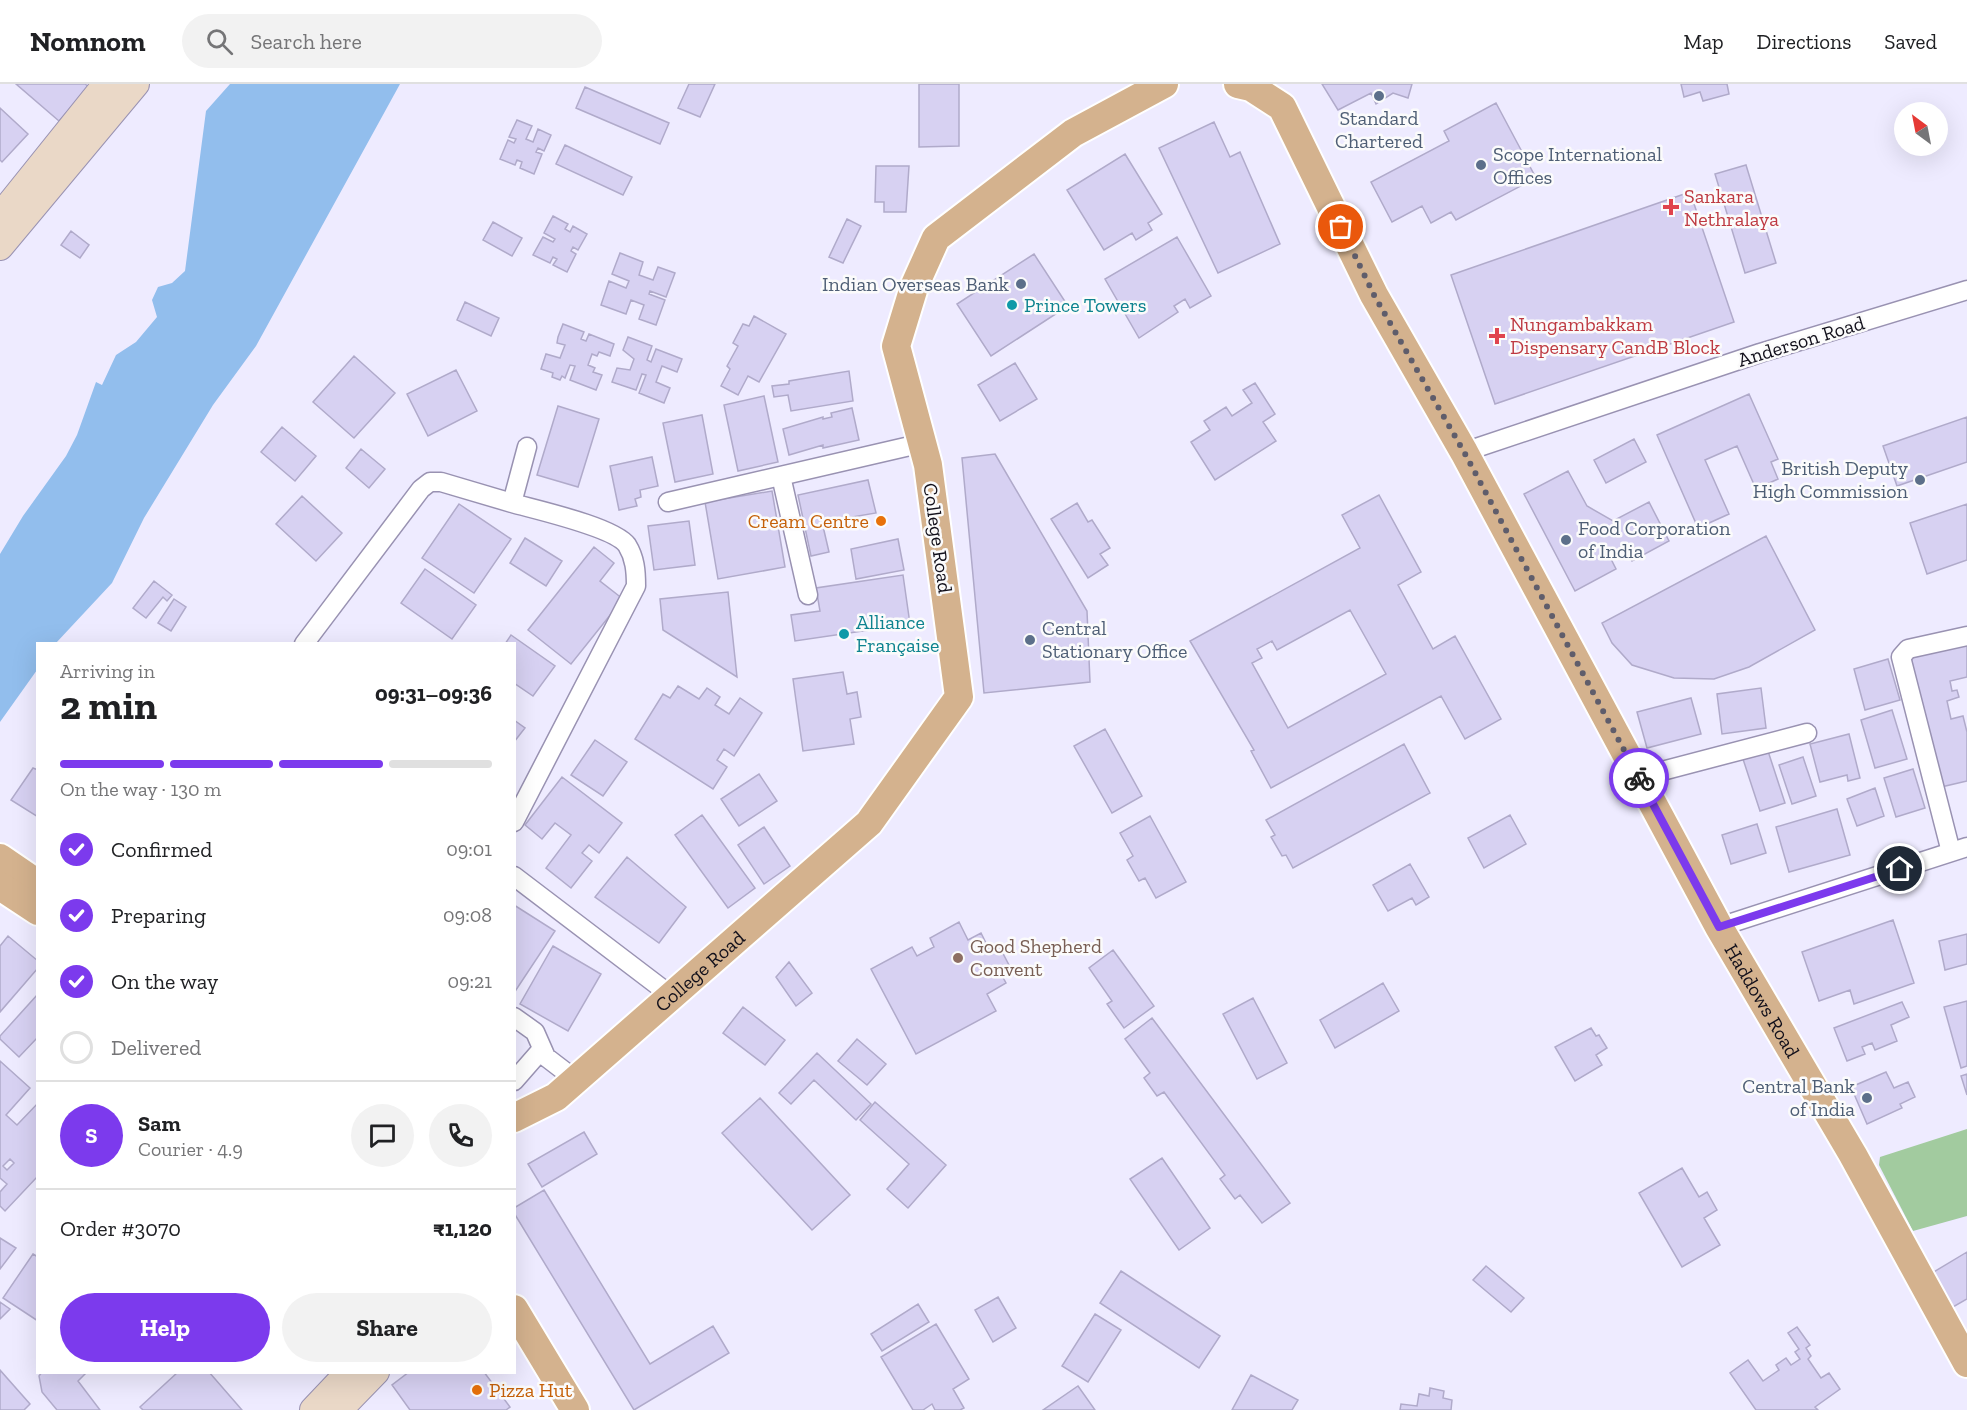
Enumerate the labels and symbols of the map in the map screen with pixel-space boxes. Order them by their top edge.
marker: Standard Chartered [1372,89,1386,103]
north arrow [1894,102,1948,156]
place label: Standard Chartered [1335,106,1423,153]
place label: Scope International Offices [1493,142,1662,189]
marker: Scope International Offices [1474,158,1488,172]
place label: Sankara Nethralaya [1684,184,1779,231]
marker: Sankara Nethralaya [1662,198,1680,216]
pin [1315,201,1366,252]
place label: Indian Overseas Bank [822,272,1010,296]
marker: Indian Overseas Bank [1014,277,1028,291]
place label: Prince Towers [1024,293,1147,317]
marker: Prince Towers [1005,298,1019,312]
street label: Anderson Road [1735,310,1867,372]
place label: Nungambakkam Dispensary CandB Block [1510,312,1721,359]
marker: Nungambakkam Dispensary CandB Block [1488,327,1506,345]
place label: British Deputy High Commission [1753,456,1909,503]
marker: British Deputy High Commission [1913,473,1927,487]
street label: College Road [918,481,958,595]
place label: Cream Centre [748,509,869,533]
marker: Cream Centre [874,514,888,528]
place label: Food Corporation of India [1578,516,1731,563]
marker: Food Corporation of India [1559,533,1573,547]
place label: Alliance Française [856,610,939,657]
place label: Central Stationary Office [1042,616,1187,663]
marker: Alliance Française [837,627,851,641]
marker: Central Stationary Office [1023,633,1037,647]
courier [1609,748,1669,808]
pin [1874,843,1925,894]
street label: College Road [650,926,749,1017]
place label: Good Shepherd Convent [970,934,1102,981]
street label: Haddows Road [1719,939,1805,1062]
marker: Good Shepherd Convent [951,951,965,965]
place label: Central Bank of India [1742,1074,1856,1121]
marker: Central Bank of India [1860,1091,1874,1105]
place label: Pizza Hut [489,1378,573,1402]
marker: Pizza Hut [470,1383,484,1397]

